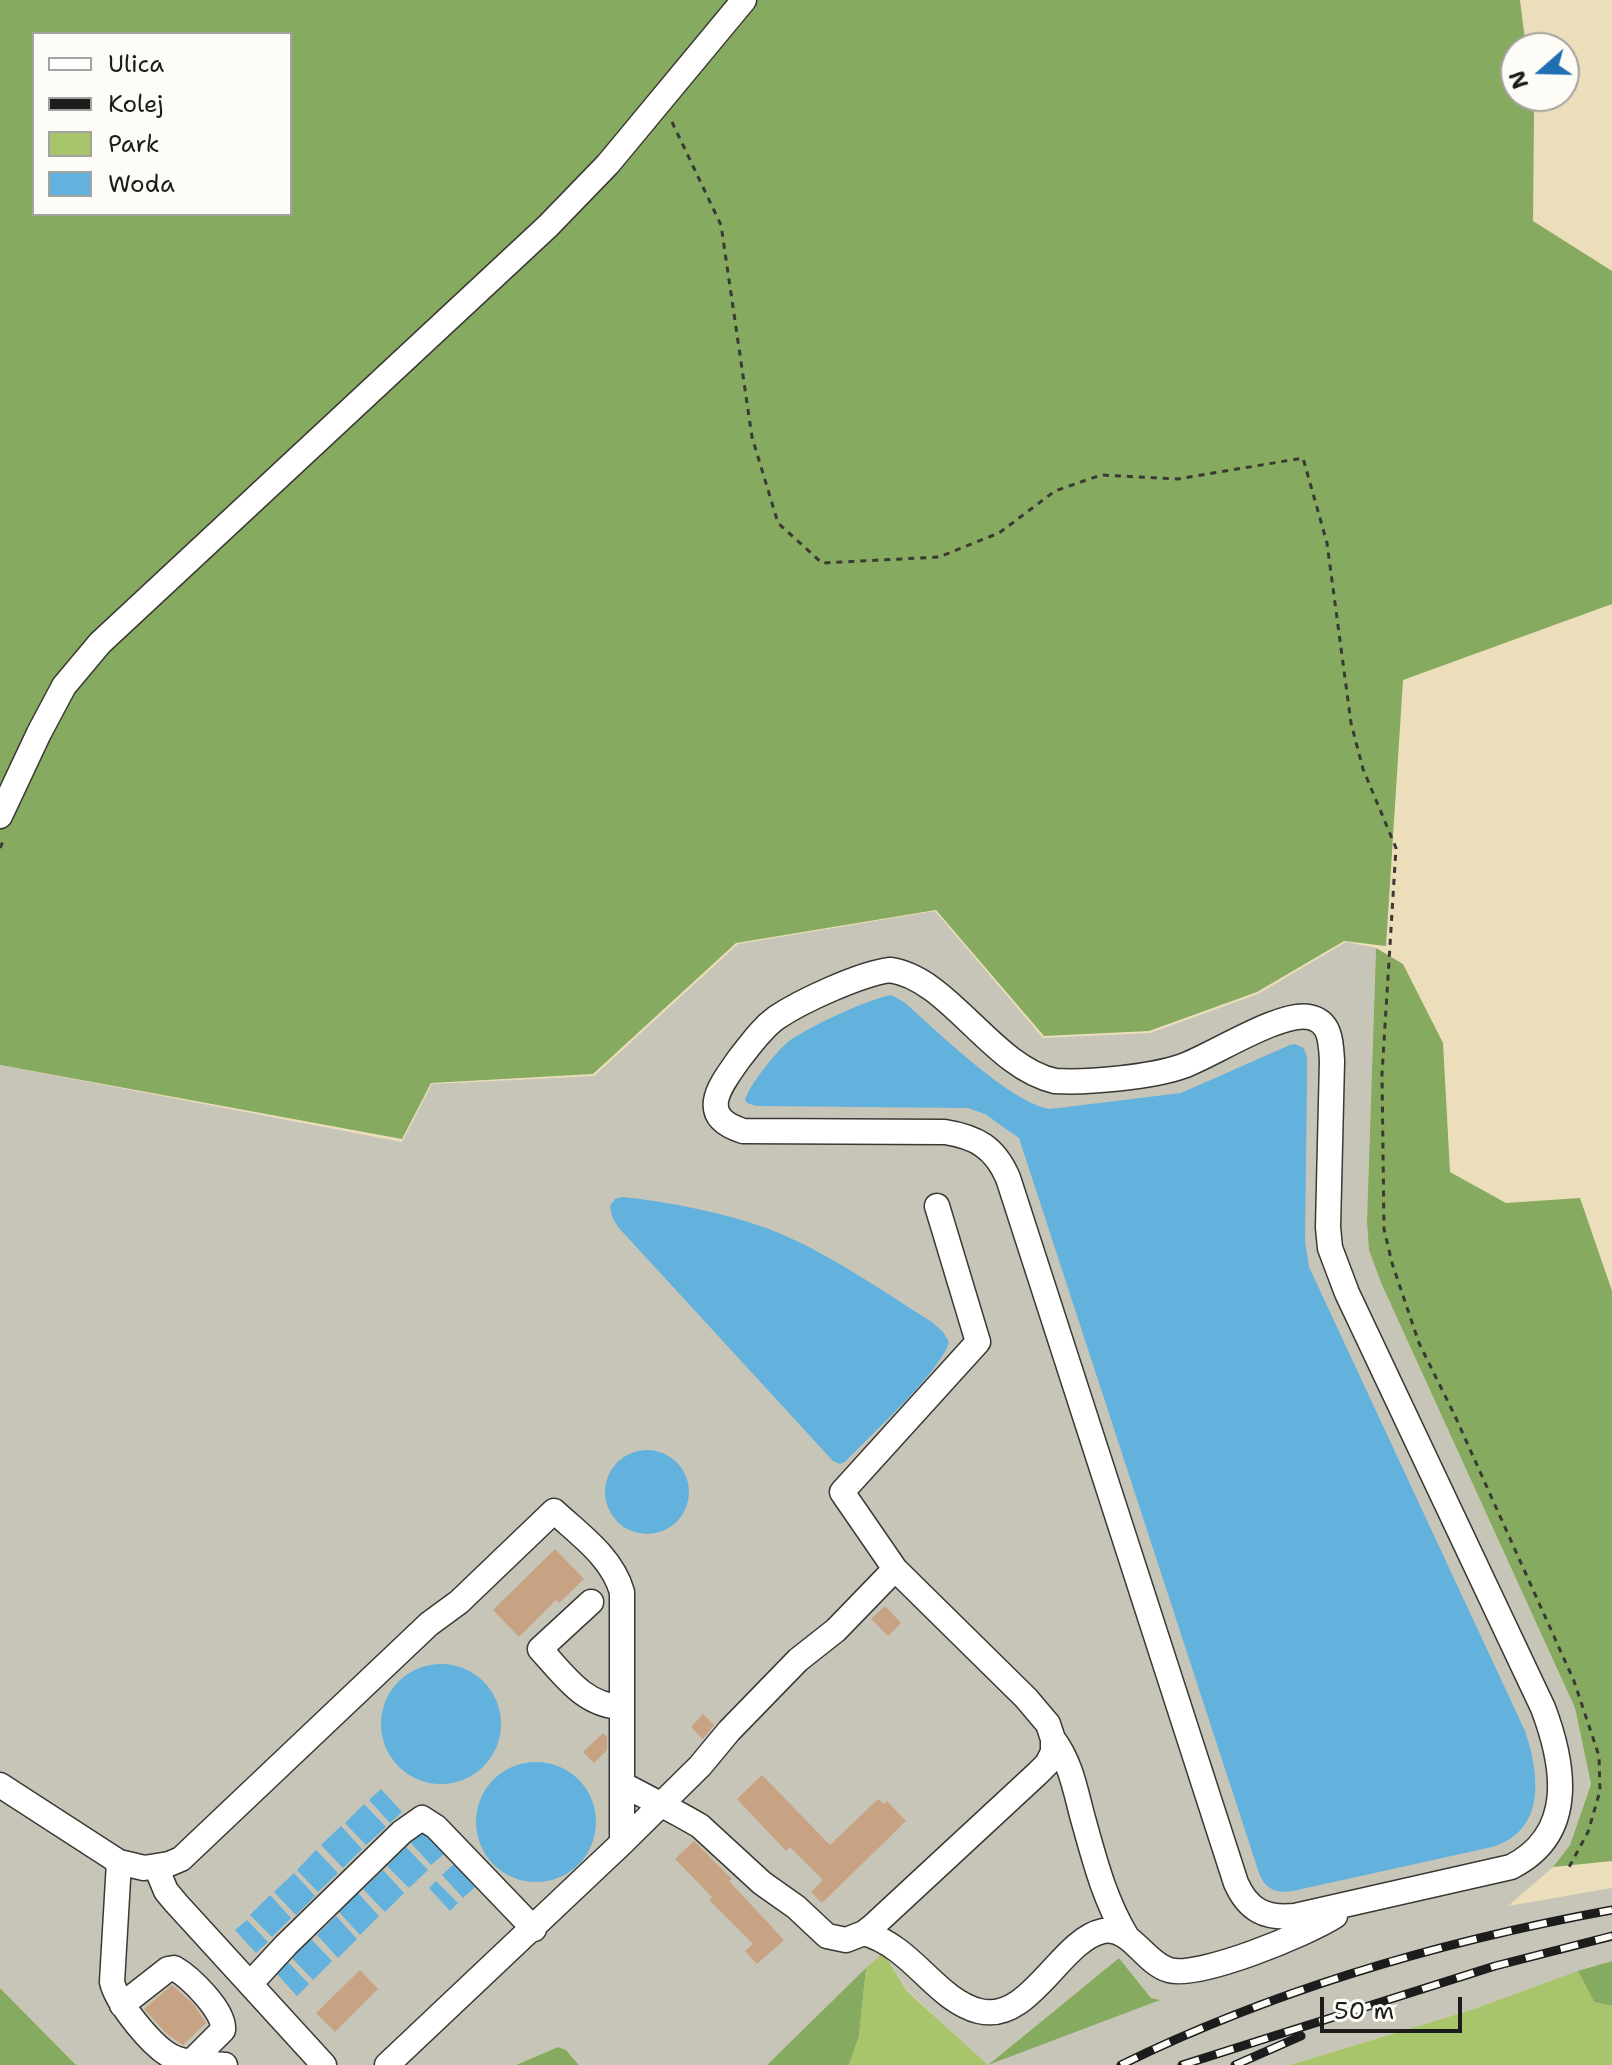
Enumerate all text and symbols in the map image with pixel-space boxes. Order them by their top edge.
legend [32,32,292,216]
north arrow [1500,32,1580,112]
text: Ulica [108,48,164,80]
text: N [1502,67,1535,93]
text: Kolej [108,88,164,120]
text: Park [108,128,160,160]
text: Woda [108,168,175,200]
scale bar [1324,1981,1466,2031]
text: 50 m [1334,1995,1394,2027]

